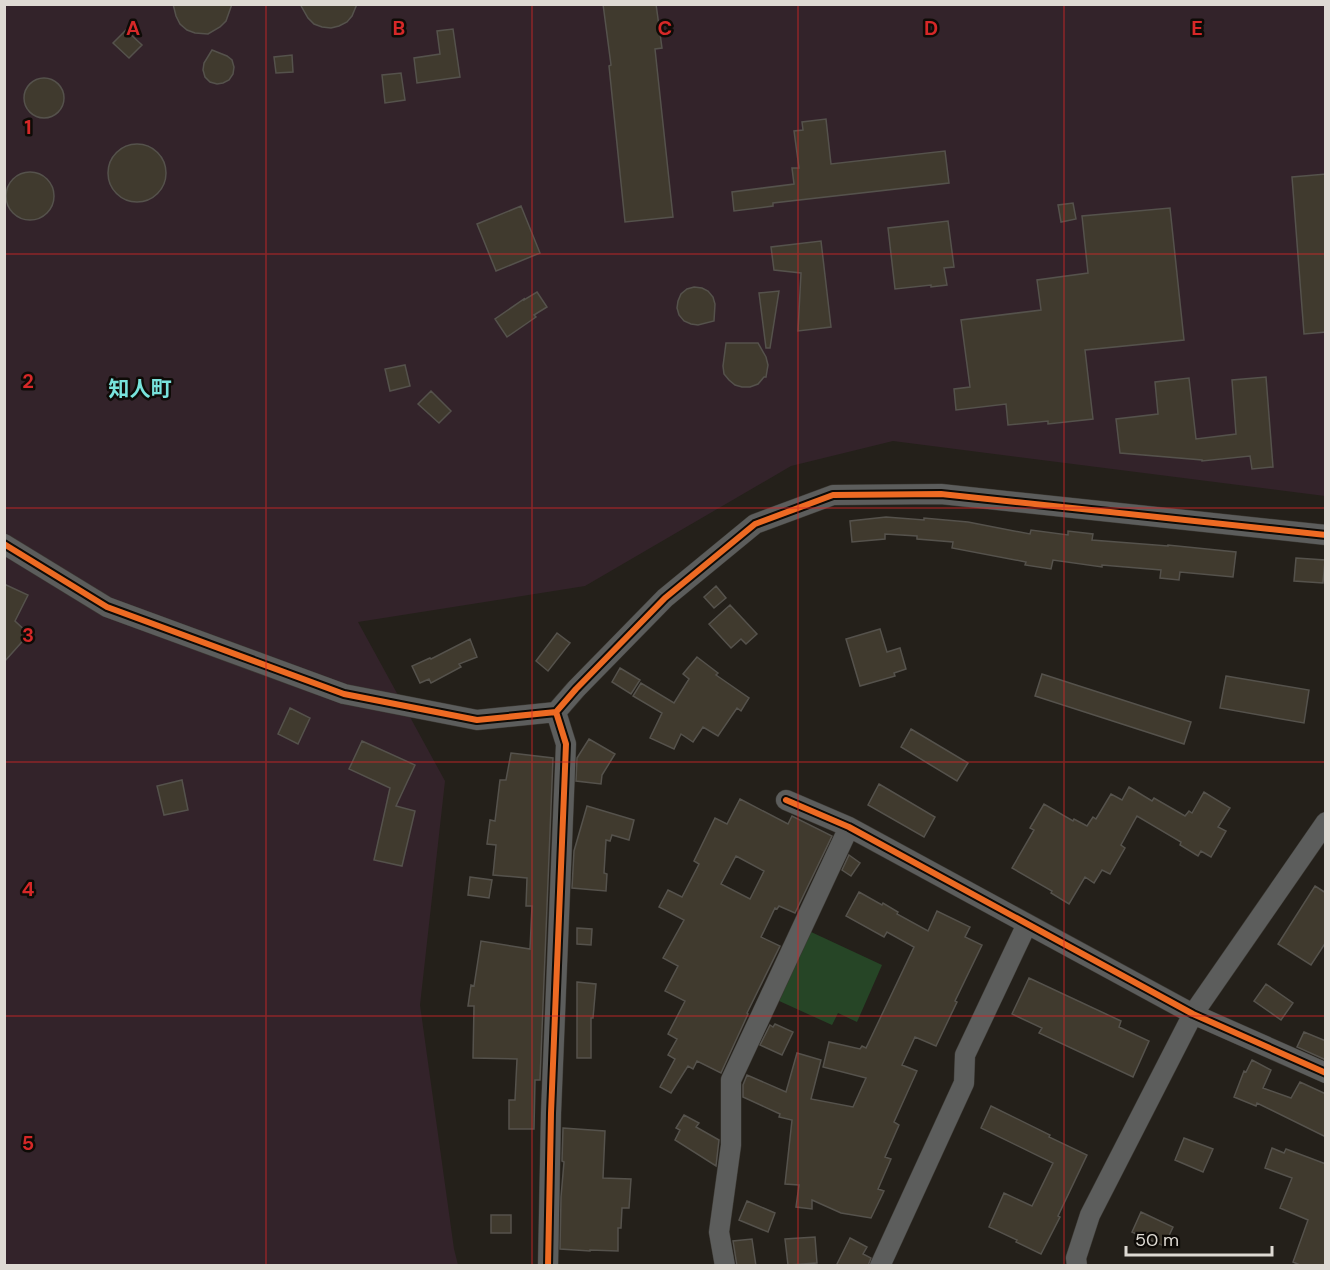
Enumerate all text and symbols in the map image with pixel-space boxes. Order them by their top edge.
text: A [126,15,140,41]
text: B [393,15,405,41]
text: C [658,15,672,41]
text: D [924,15,938,41]
text: E [1191,15,1203,41]
text: 1 [24,114,32,140]
text: 2 [22,368,34,394]
district label: 知人町 [109,375,172,403]
text: 3 [22,622,34,648]
text: 4 [22,876,35,902]
text: 5 [22,1130,34,1156]
scale bar [1126,1219,1272,1257]
text: 50 m [1135,1228,1179,1252]

